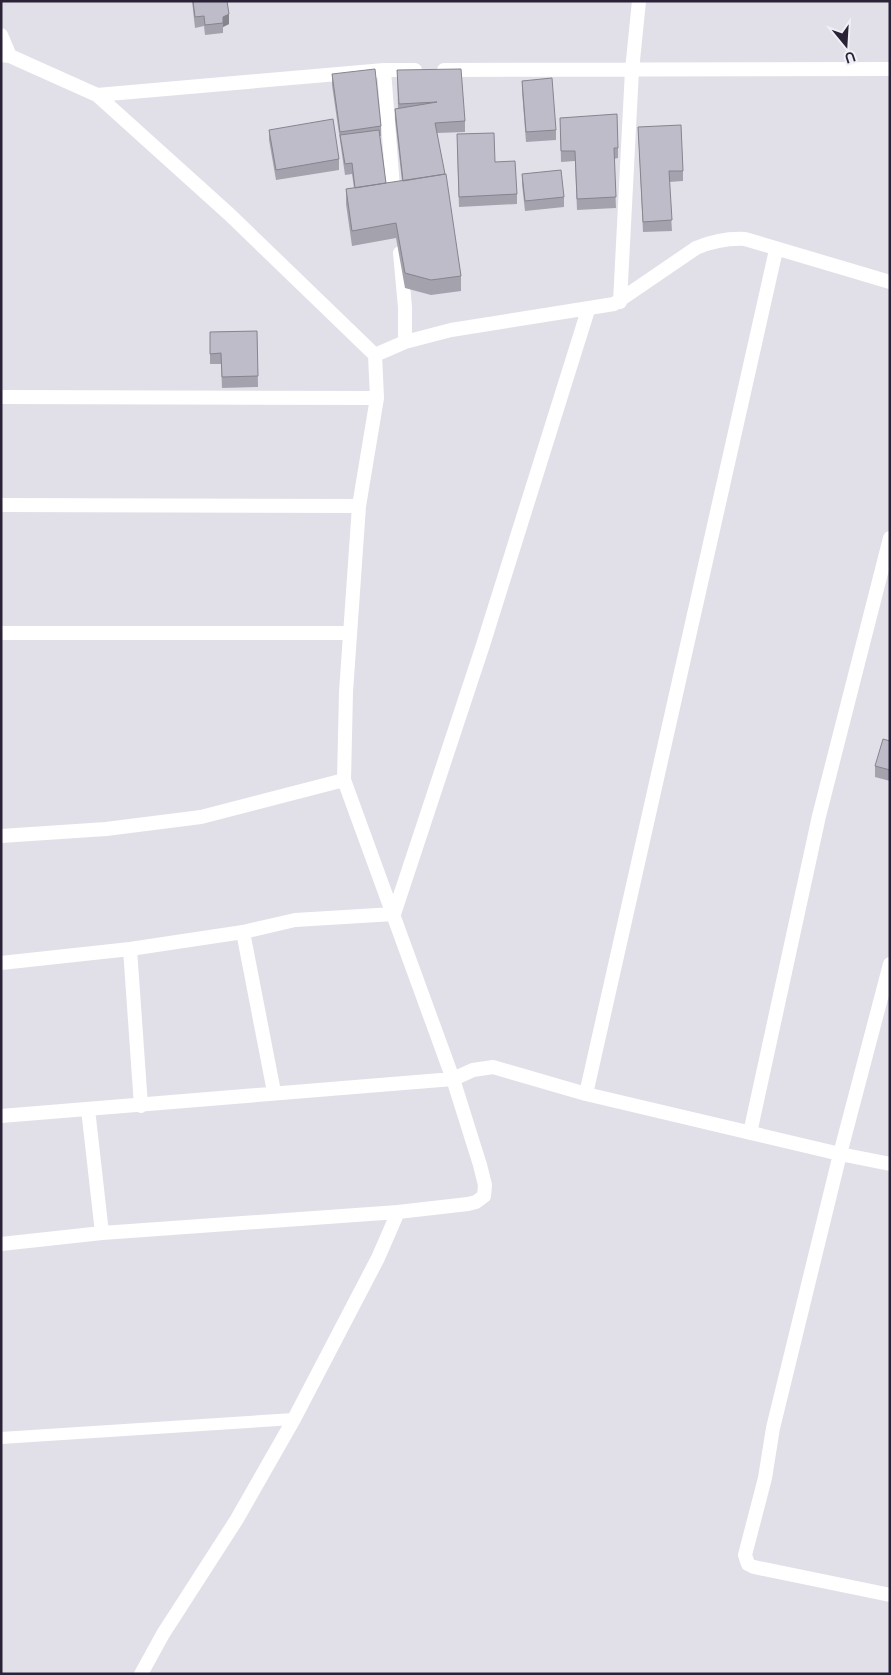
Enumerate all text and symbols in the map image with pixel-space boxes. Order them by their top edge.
north arrow [821,20,871,70]
text: U [843,48,858,68]

